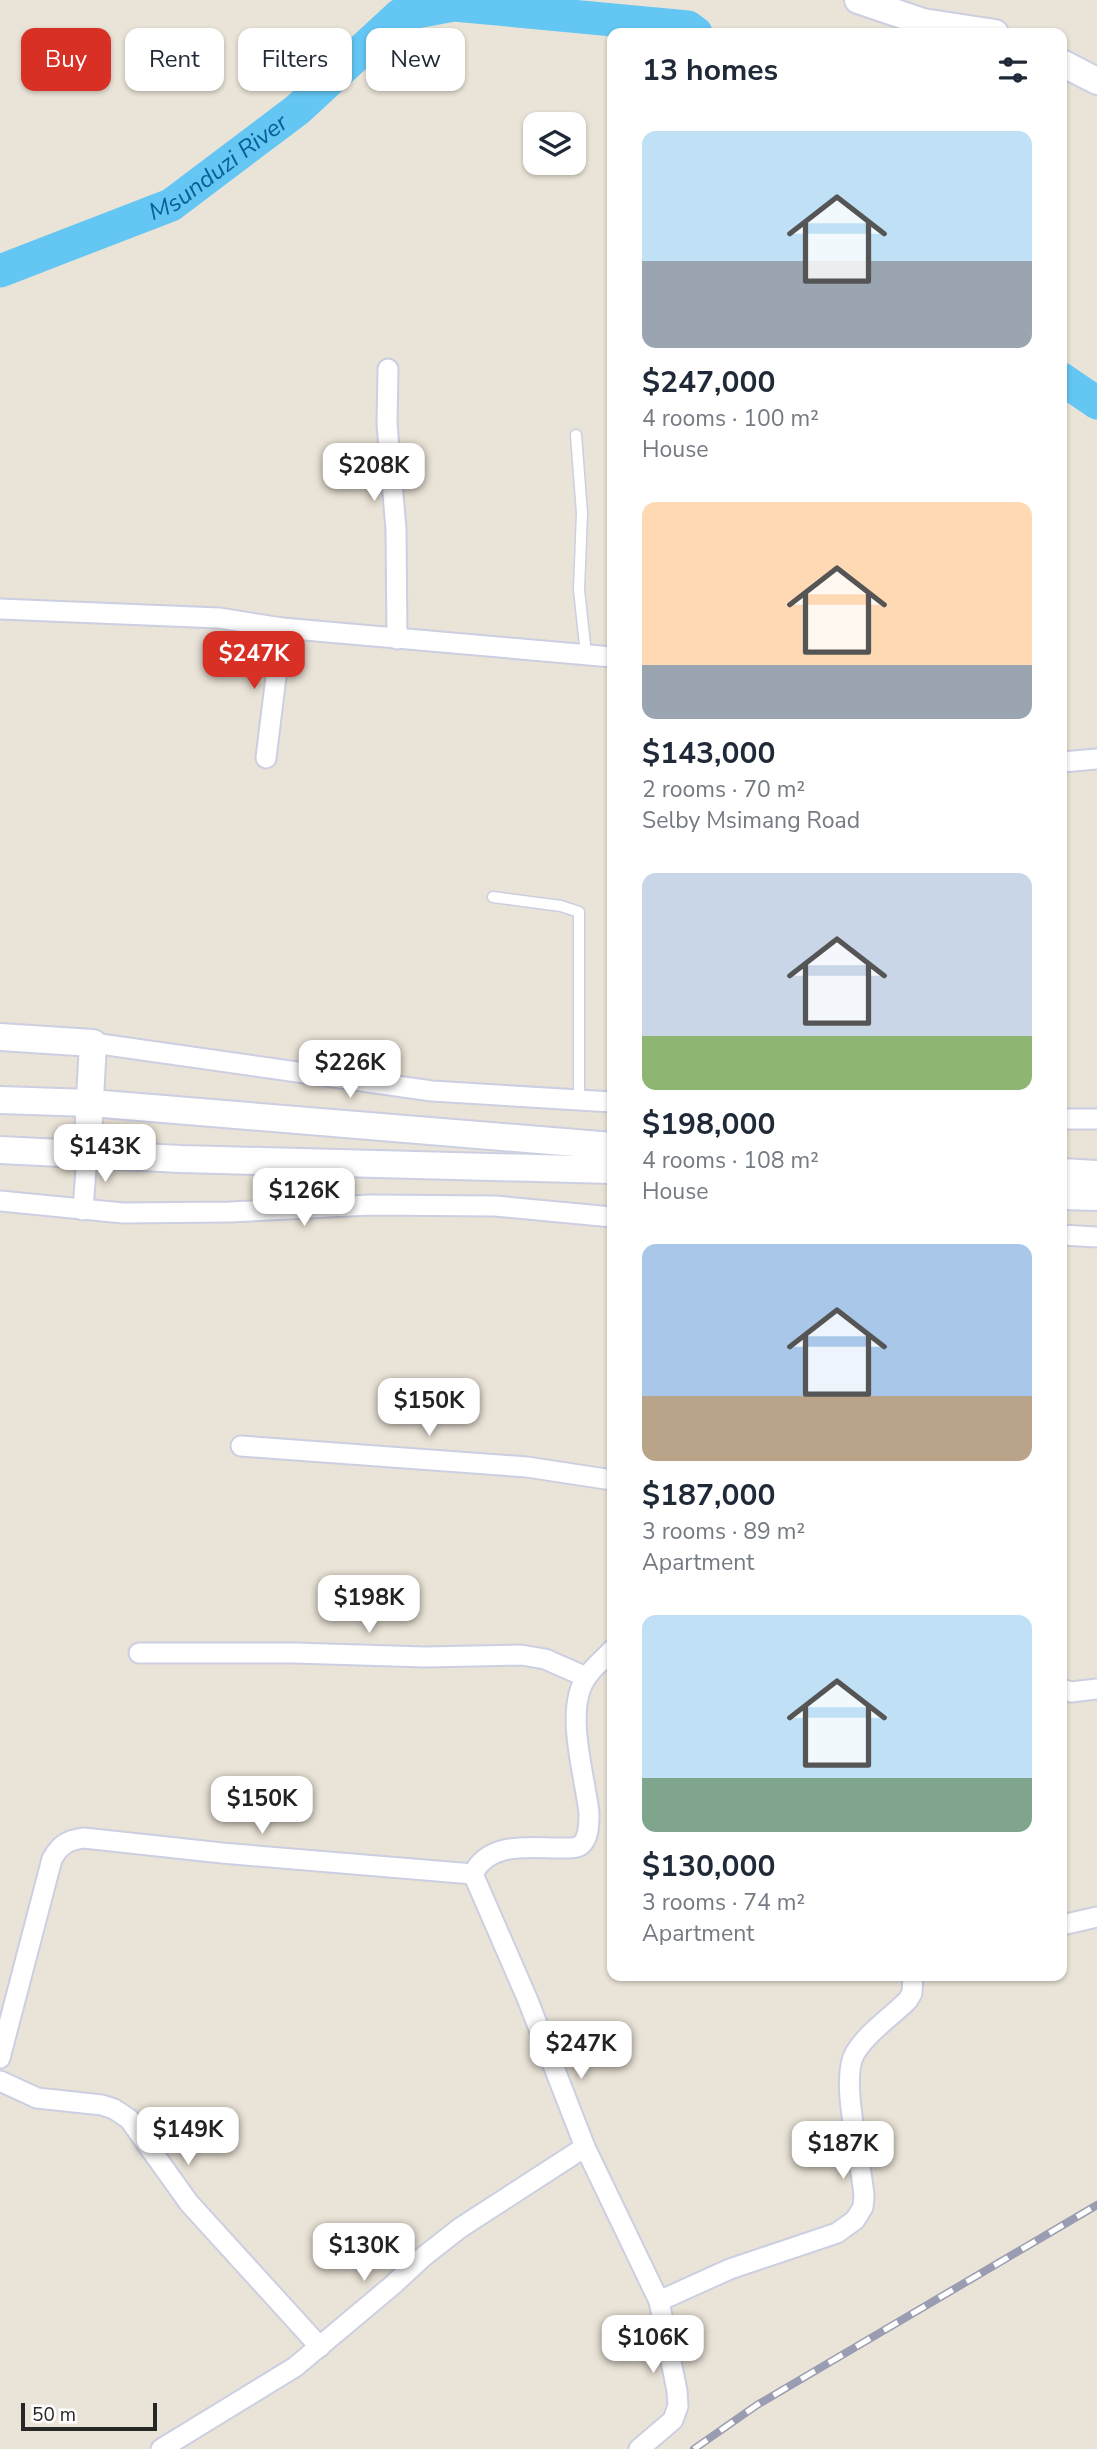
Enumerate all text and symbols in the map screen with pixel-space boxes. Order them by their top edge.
chip: Buy [21,28,111,91]
chip: Rent [125,28,224,91]
chip: Filters [238,28,352,91]
chip: New [366,28,465,91]
text: 13 homes [642,50,778,91]
icon: filters [994,51,1032,89]
water label: Msunduzi River [144,106,295,228]
map controls [523,112,586,175]
button: layers [523,112,586,175]
icon: home [774,176,900,302]
text: $247,000 [642,362,775,403]
text: 4 rooms · 100 m² [642,403,819,434]
text: House [642,434,709,465]
pin: $208K [325,444,423,503]
text: $208K [339,450,409,481]
icon: home [774,547,900,673]
pin: $247K [205,632,303,691]
text: $247K [219,638,289,669]
text: $143,000 [642,733,775,774]
text: 2 rooms · 70 m² [642,774,805,805]
text: Selby Msimang Road [642,805,860,836]
icon: home [774,918,900,1044]
pin: $226K [301,1040,399,1100]
text: $226K [315,1047,385,1078]
text: $198,000 [642,1104,775,1145]
pin: $143K [56,1124,154,1184]
text: $143K [70,1131,140,1162]
text: 4 rooms · 108 m² [642,1145,819,1176]
pin: $126K [255,1168,353,1228]
text: $126K [269,1175,339,1206]
text: House [642,1176,709,1207]
icon: home [774,1289,900,1415]
pin: $150K [380,1378,478,1438]
text: $150K [394,1385,464,1416]
text: $187,000 [642,1475,775,1516]
text: 3 rooms · 89 m² [642,1516,805,1547]
text: Apartment [642,1547,754,1578]
pin: $198K [320,1576,418,1635]
text: $198K [334,1582,404,1613]
icon: home [774,1660,900,1786]
pin: $150K [213,1776,311,1836]
text: $150K [227,1783,297,1814]
text: $130,000 [642,1846,775,1887]
text: 3 rooms · 74 m² [642,1887,805,1918]
text: Apartment [642,1918,754,1949]
pin: $247K [532,2022,630,2081]
text: $247K [546,2028,616,2059]
pin: $149K [139,2108,237,2167]
text: $149K [153,2114,223,2145]
pin: $187K [794,2122,892,2181]
text: $187K [808,2128,878,2159]
pin: $130K [315,2224,413,2283]
text: $130K [329,2230,399,2261]
pin: $106K [604,2316,702,2375]
text: $106K [618,2322,688,2353]
scale bar [21,2400,158,2432]
text: 50 m [32,2402,76,2428]

